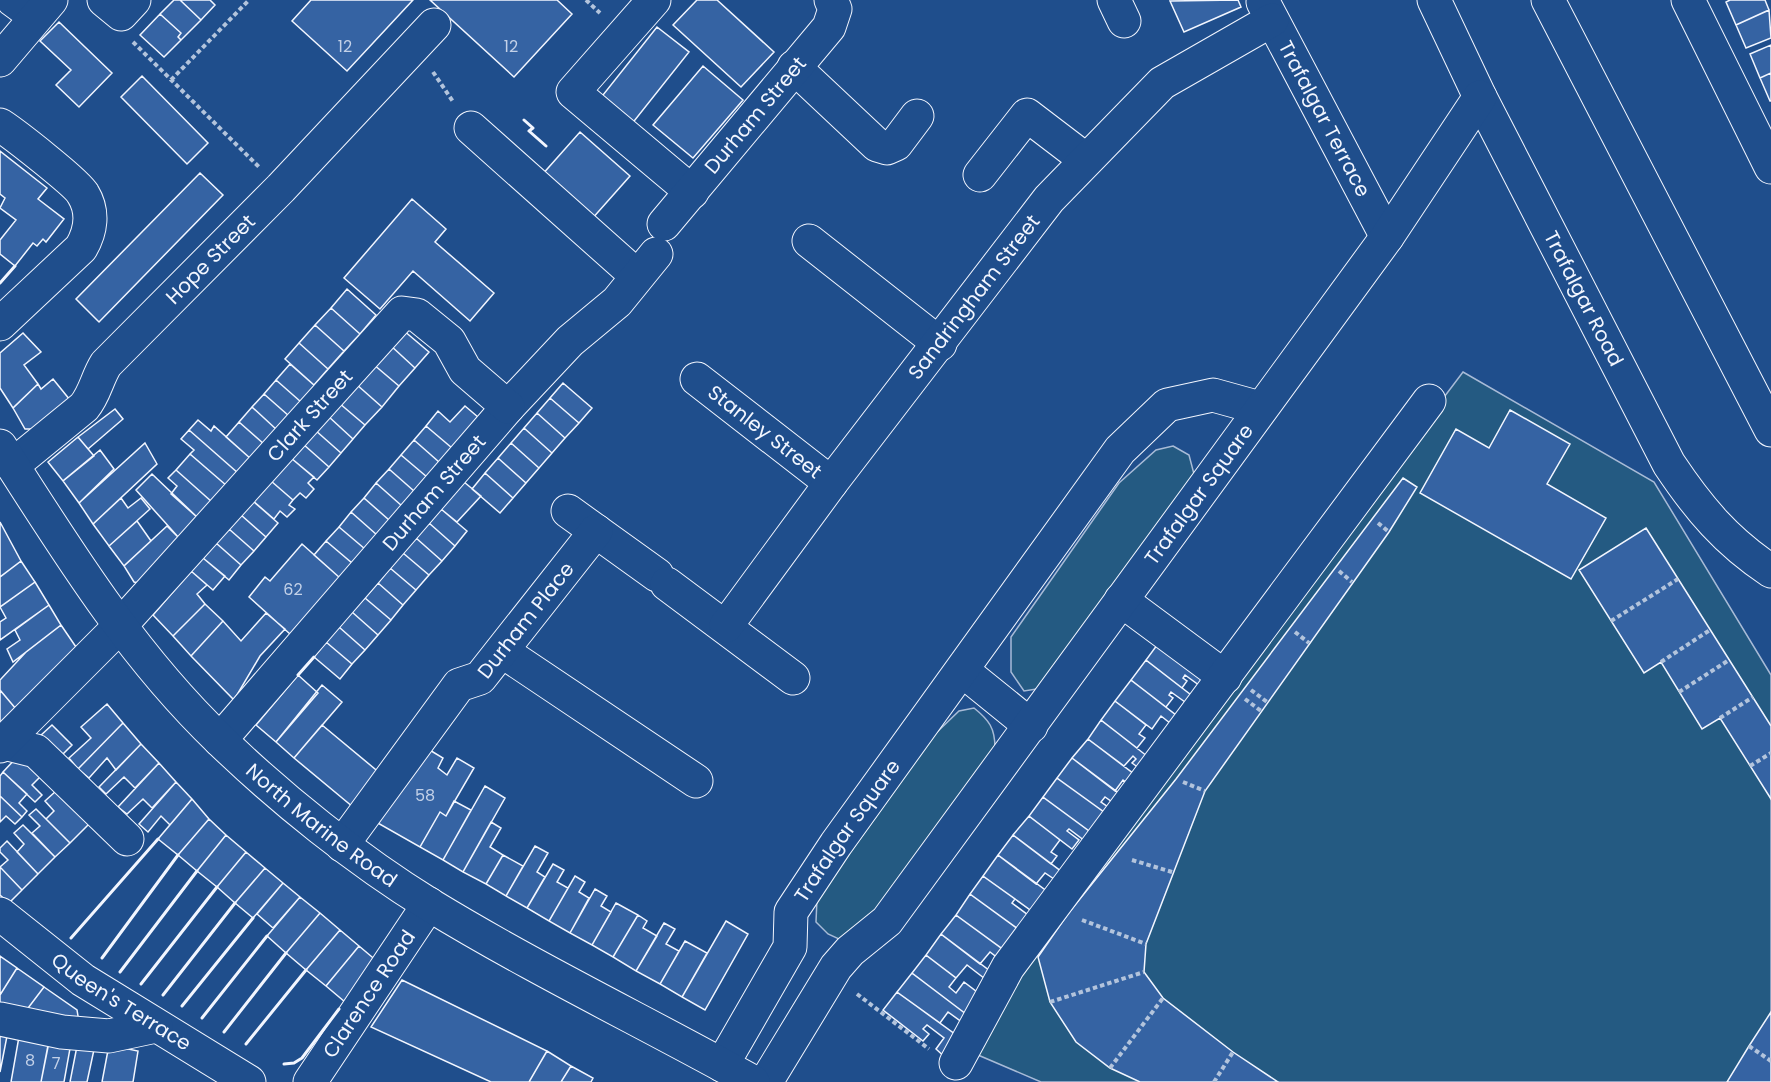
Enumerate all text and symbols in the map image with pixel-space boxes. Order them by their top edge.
house number: 12 [338,35,352,58]
house number: 12 [504,35,518,58]
street label: Trafalgar Terrace [1272,36,1377,202]
street label: Durham Street [698,50,813,180]
street label: Hope Street [159,208,261,310]
street label: Sandringham Street [901,209,1046,385]
street label: Trafalgar Road [1537,226,1630,371]
street label: Clark Street [261,363,359,468]
street label: Stanley Street [702,378,828,485]
street label: Trafalgar Square [1138,418,1260,571]
street label: Durham Street [376,429,492,557]
street label: Durham Place [471,556,580,684]
house number: 62 [283,578,303,601]
street label: Trafalgar Square [787,754,907,907]
street label: North Marine Road [240,757,403,894]
house number: 58 [415,784,435,807]
street label: Clarence Road [316,924,422,1063]
street label: Queen's Terrace [46,946,197,1057]
house number: 8 [25,1049,35,1072]
house number: 7 [52,1052,61,1075]

